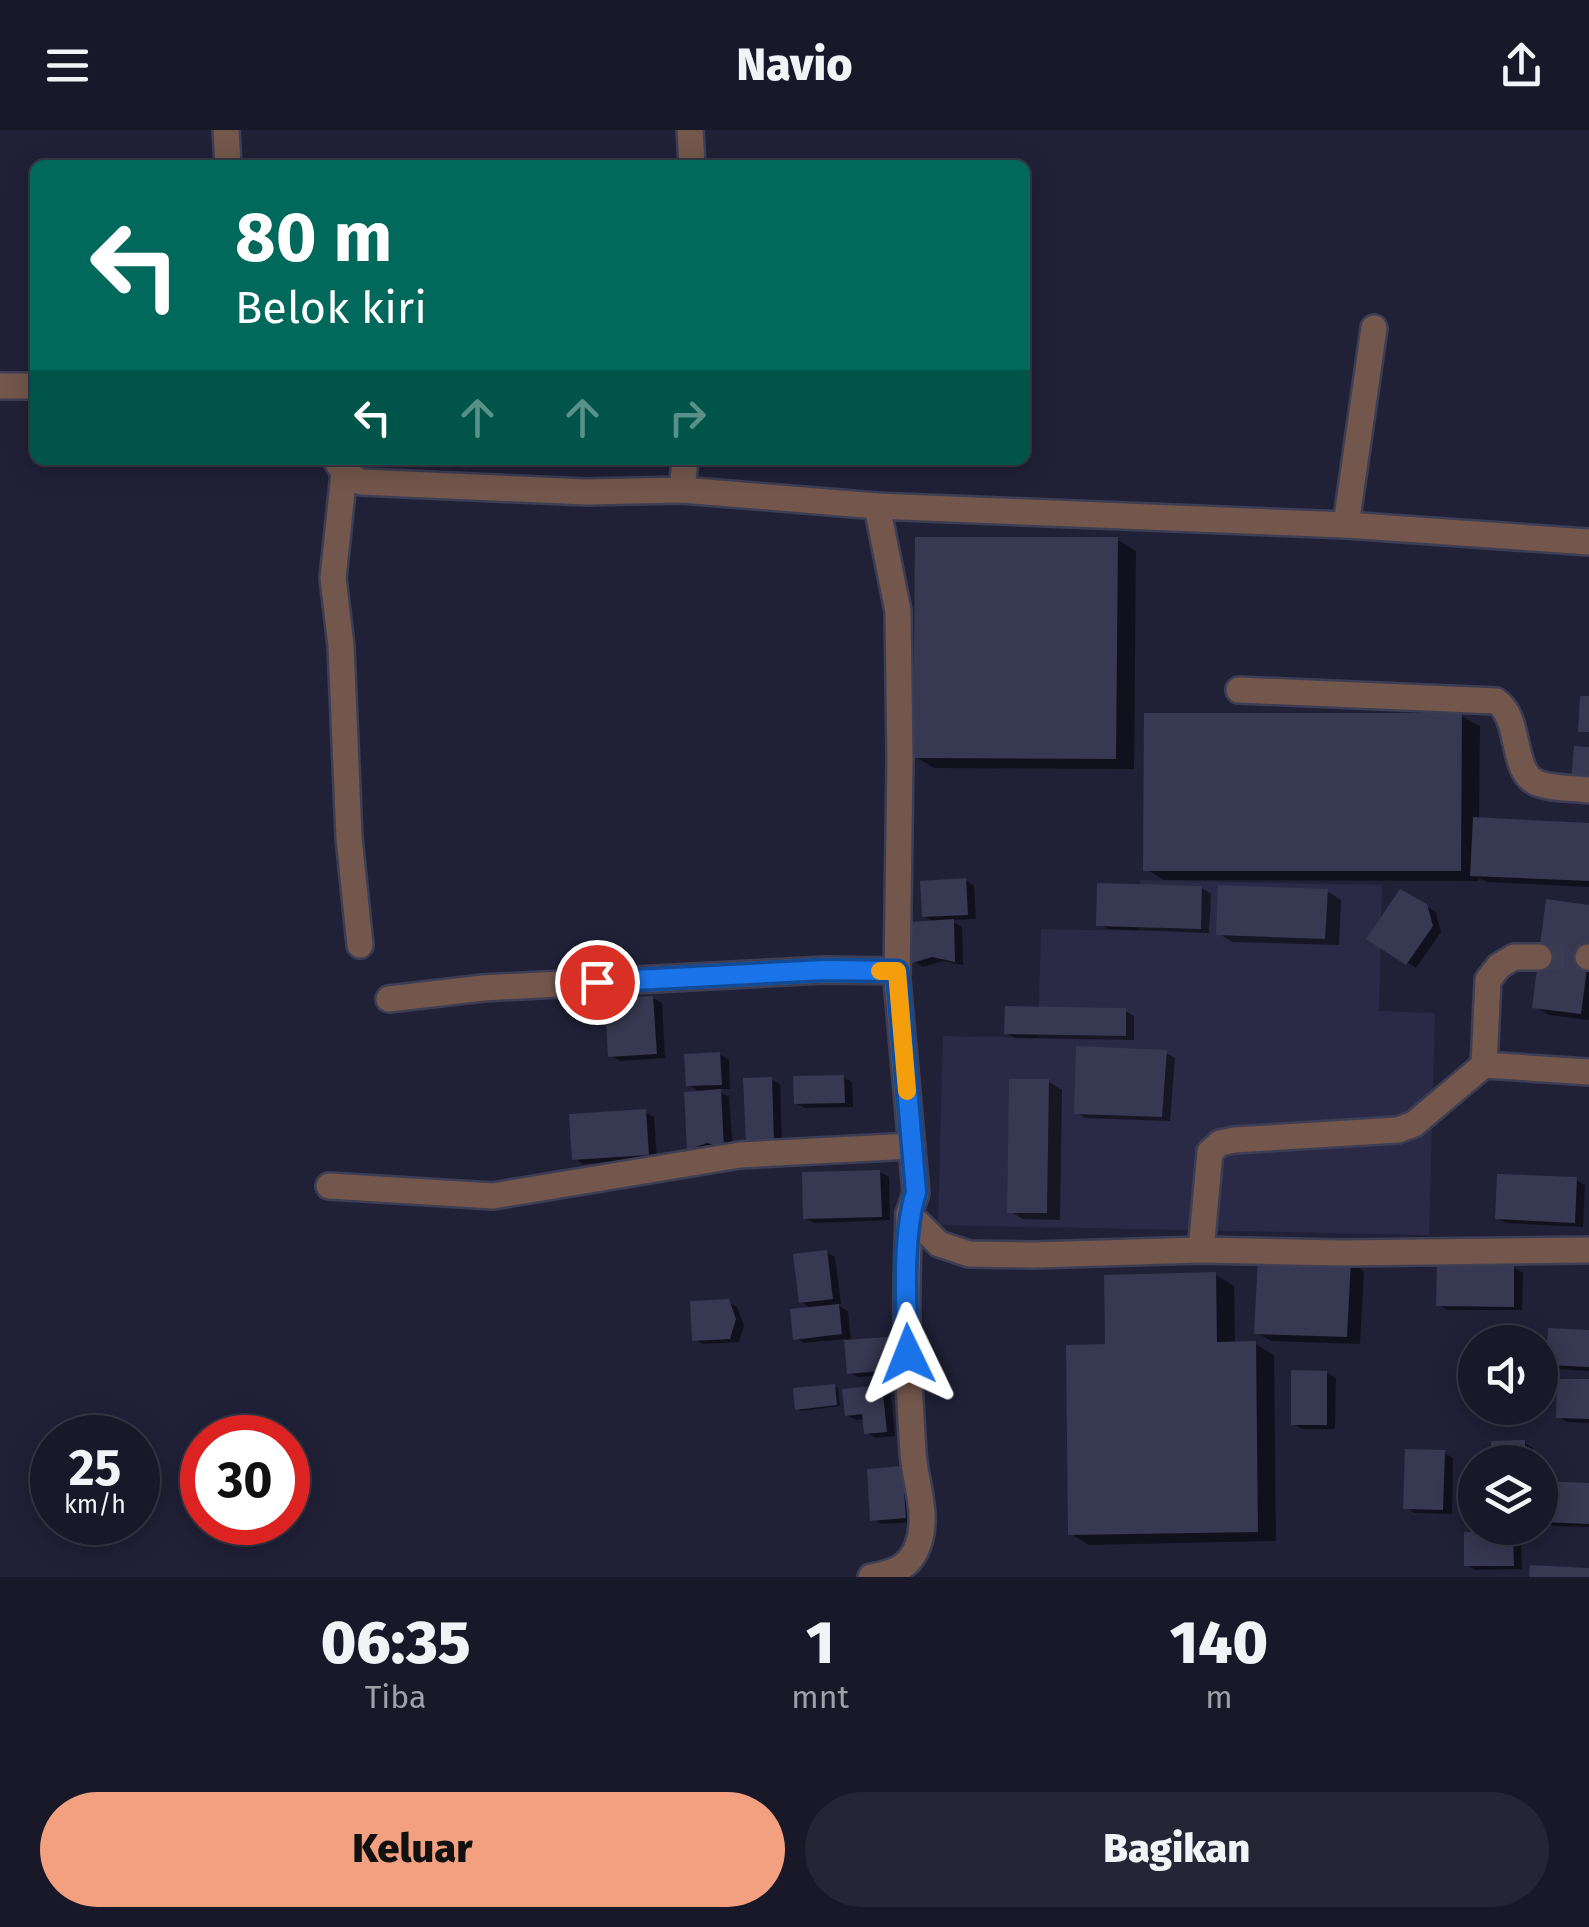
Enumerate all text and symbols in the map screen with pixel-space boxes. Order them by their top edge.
icon: menu [40,38,95,93]
text: Navio [736,38,853,92]
icon: share [1494,38,1549,93]
text: 80 m [235,196,392,280]
icon: left [70,200,200,330]
text: Belok kiri [235,281,427,335]
icon: left [345,390,400,445]
icon: ahead [450,390,505,445]
icon: ahead [555,390,610,445]
icon: right [660,390,715,445]
pin [555,940,640,1025]
icon: arrive [570,955,625,1010]
position arrow [856,1302,960,1406]
map controls [1458,1325,1558,1545]
button: sound [1458,1325,1558,1425]
speed limit sign: 30 [180,1415,310,1545]
text: 25 [69,1438,121,1498]
button: layers [1458,1445,1558,1545]
text: km/h [64,1490,126,1520]
text: 06:35 [321,1607,471,1679]
text: 1 [806,1607,834,1679]
text: 140 [1170,1607,1268,1679]
text: Tiba [365,1678,426,1716]
text: mnt [791,1678,849,1716]
text: m [1205,1678,1233,1716]
button: Keluar [40,1792,785,1907]
button: Bagikan [805,1792,1549,1907]

